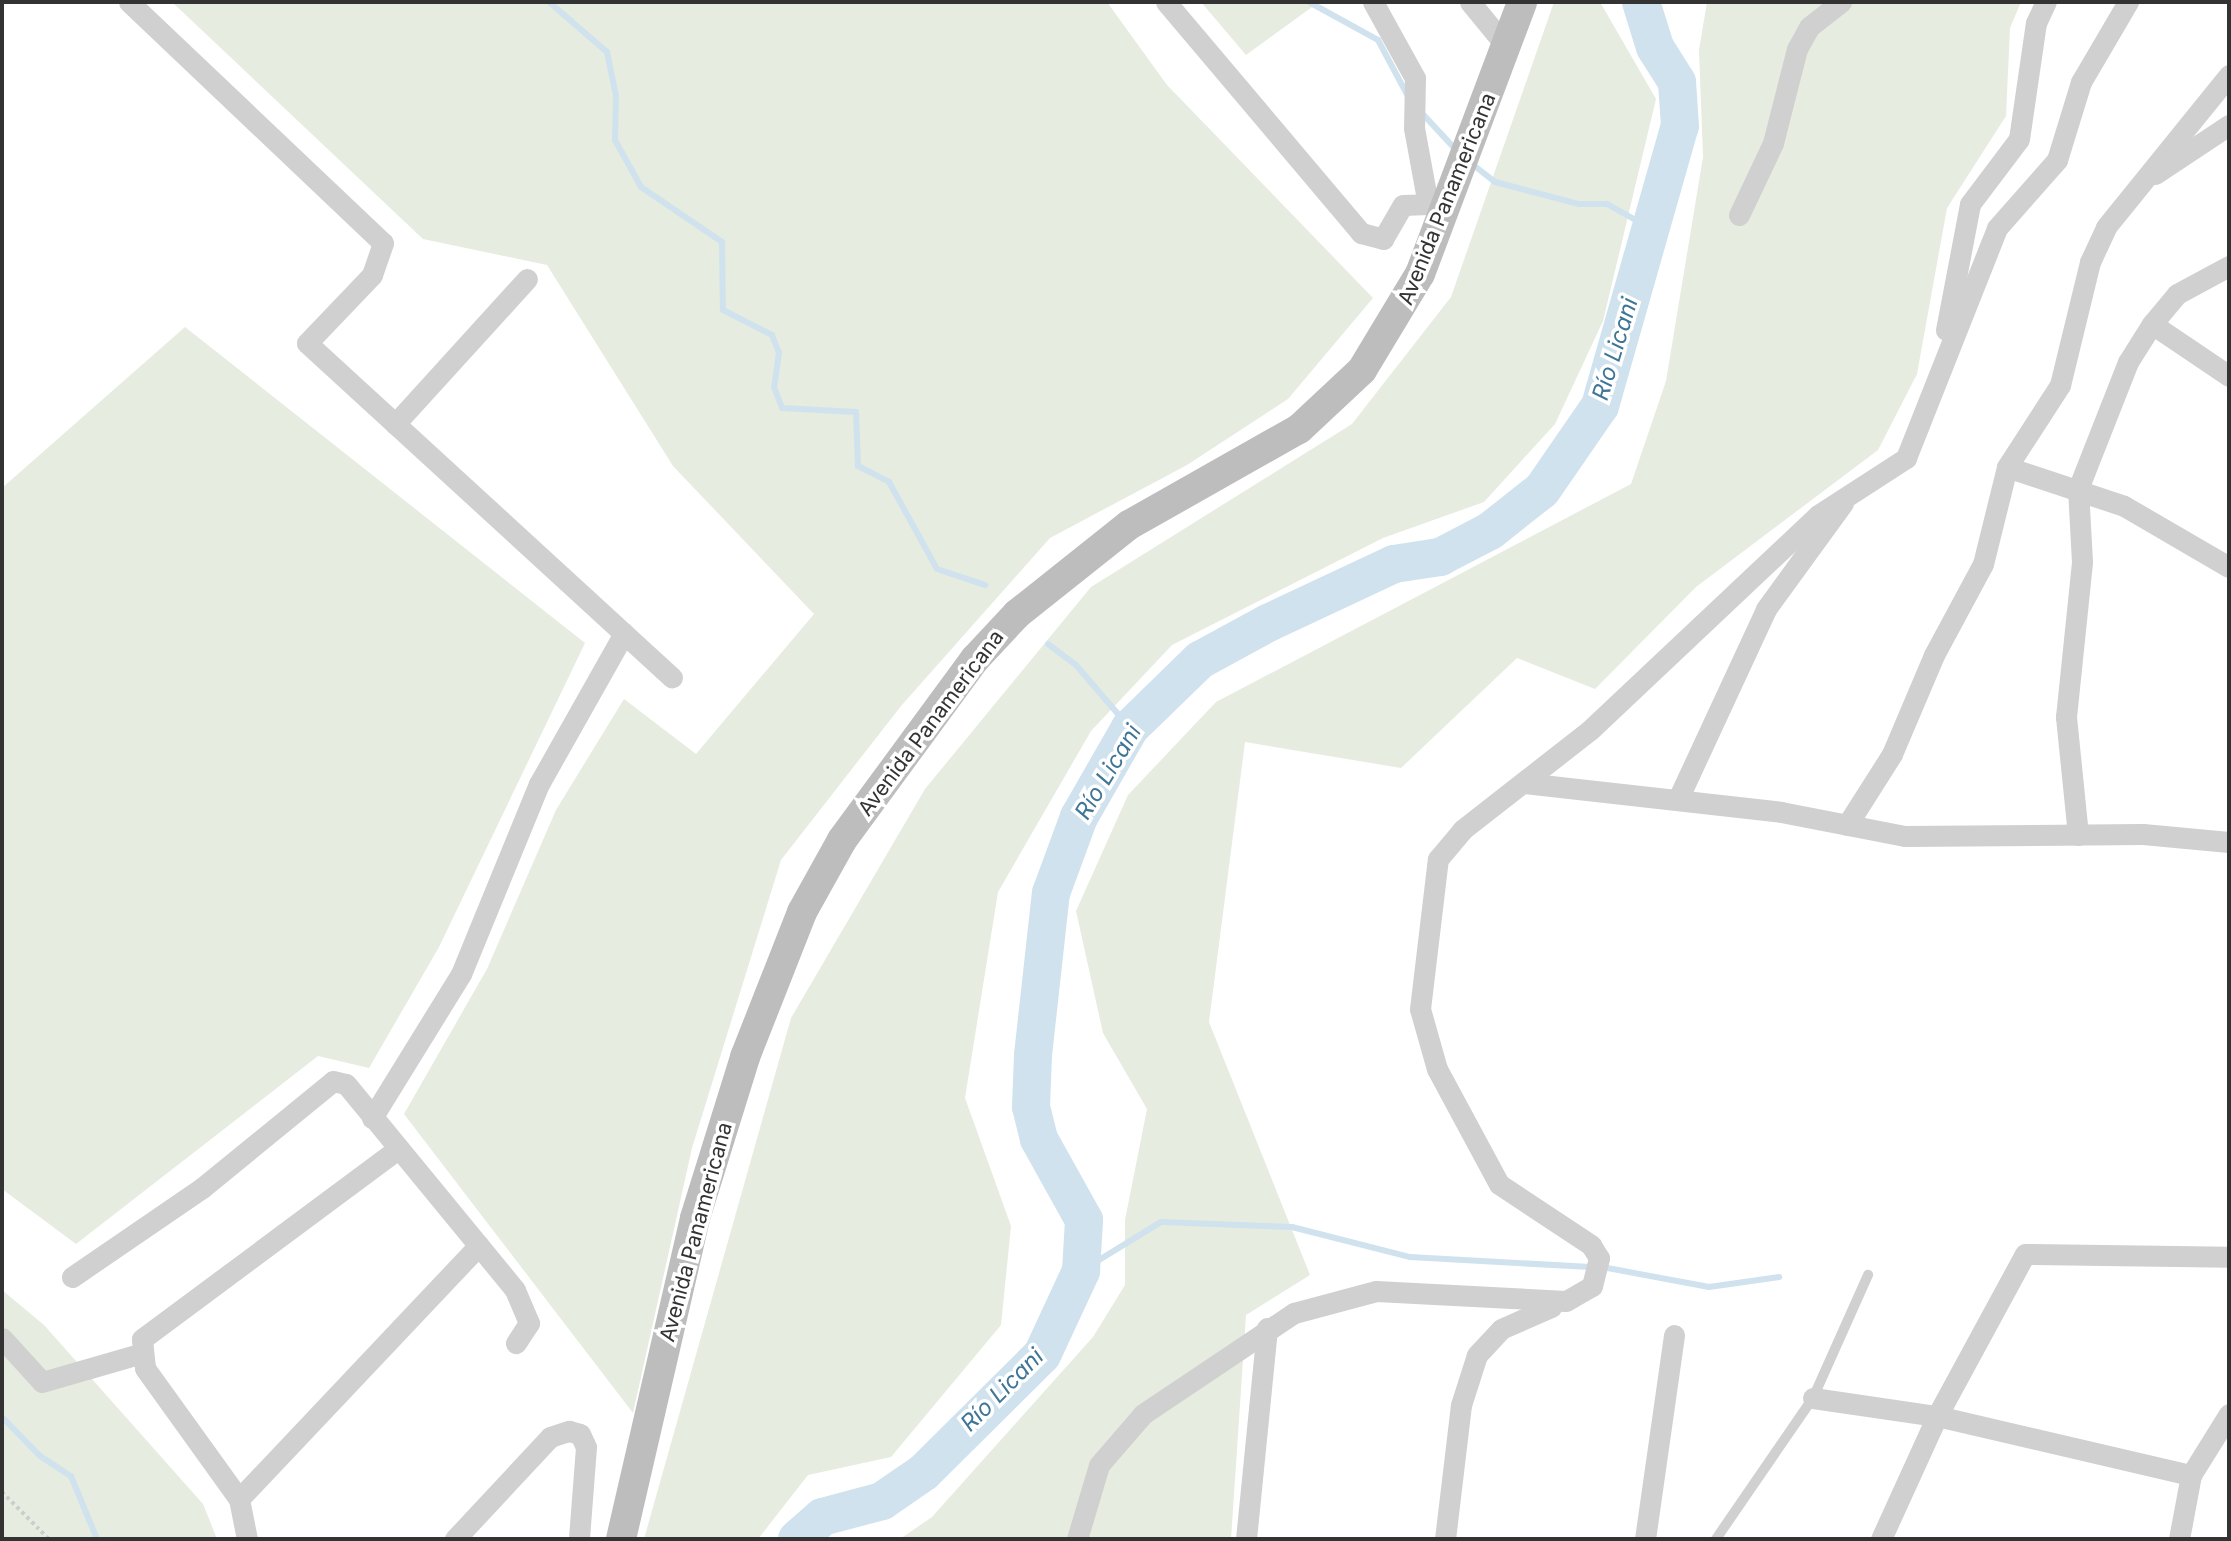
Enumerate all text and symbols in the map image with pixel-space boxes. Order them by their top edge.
street label: Avenida Panamericana [1393,89,1501,309]
water label: Río Licani [1586,294,1644,404]
street label: Avenida Panamericana [853,625,1009,821]
water label: Río Licani [1069,720,1147,824]
street label: Avenida Panamericana [655,1119,737,1345]
water label: Río Licani [955,1343,1049,1437]

